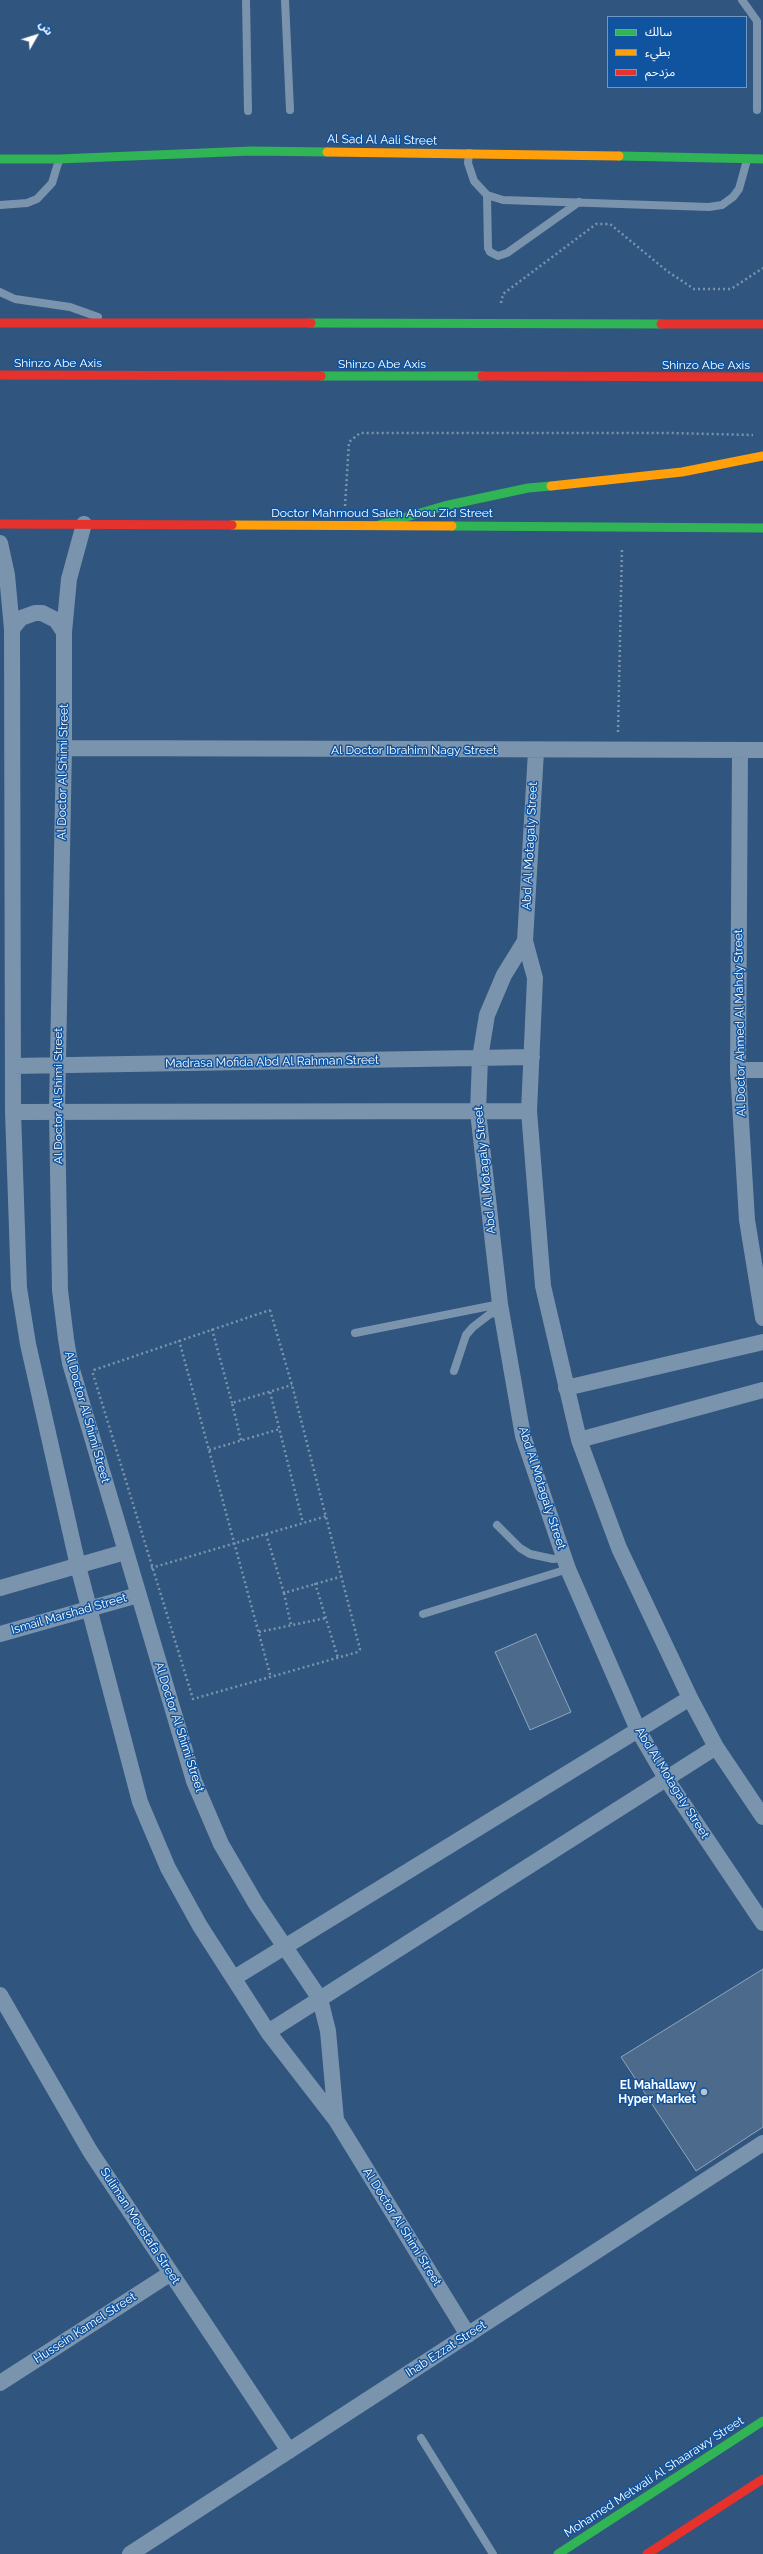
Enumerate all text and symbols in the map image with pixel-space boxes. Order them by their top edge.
north arrow [16,16,56,56]
legend [607,16,747,88]
text: ش [36,18,56,38]
text: سالك [645,25,672,39]
text: بطيء [645,45,671,59]
text: مزدحم [645,65,675,79]
street label: Al Sad Al Aali Street [327,132,437,148]
street label: Shinzo Abe Axis [14,356,102,370]
street label: Shinzo Abe Axis [338,357,426,371]
street label: Shinzo Abe Axis [662,358,750,372]
street label: Doctor Mahmoud Saleh Abou Zid Street [271,506,493,520]
street label: Al Doctor Al Shimi Street [55,704,71,840]
street label: Al Doctor Ibrahim Nagy Street [331,743,497,757]
street label: Abd Al Motagaly Street [519,782,541,910]
street label: Al Doctor Ahmed Al Mahdy Street [731,929,749,1117]
street label: Al Doctor Al Shimi Street [51,1028,65,1164]
street label: Madrasa Mofida Abd Al Rahman Street [165,1053,379,1071]
street label: Abd Al Motagaly Street [471,1105,499,1235]
street label: Al Doctor Al Shimi Street [61,1349,113,1485]
street label: Abd Al Motagaly Street [515,1425,569,1551]
street label: Ismail Marshad Street [10,1591,128,1637]
street label: Al Doctor Al Shimi Street [151,1660,207,1794]
street label: Abd Al Motagaly Street [632,1725,712,1841]
place label: El Mahallawy Hyper Market [618,2078,696,2106]
marker: El Mahallawy Hyper Market [699,2087,709,2097]
street label: Suliman Moustafa Street [97,2165,183,2287]
street label: Al Doctor Al Shimi Street [360,2165,444,2289]
street label: Hussein Kamel Street [31,2289,139,2367]
street label: Ihab Ezzat Street [403,2318,489,2380]
street label: Mohamed Metwali Al Shaarawy Street [562,2413,746,2541]

